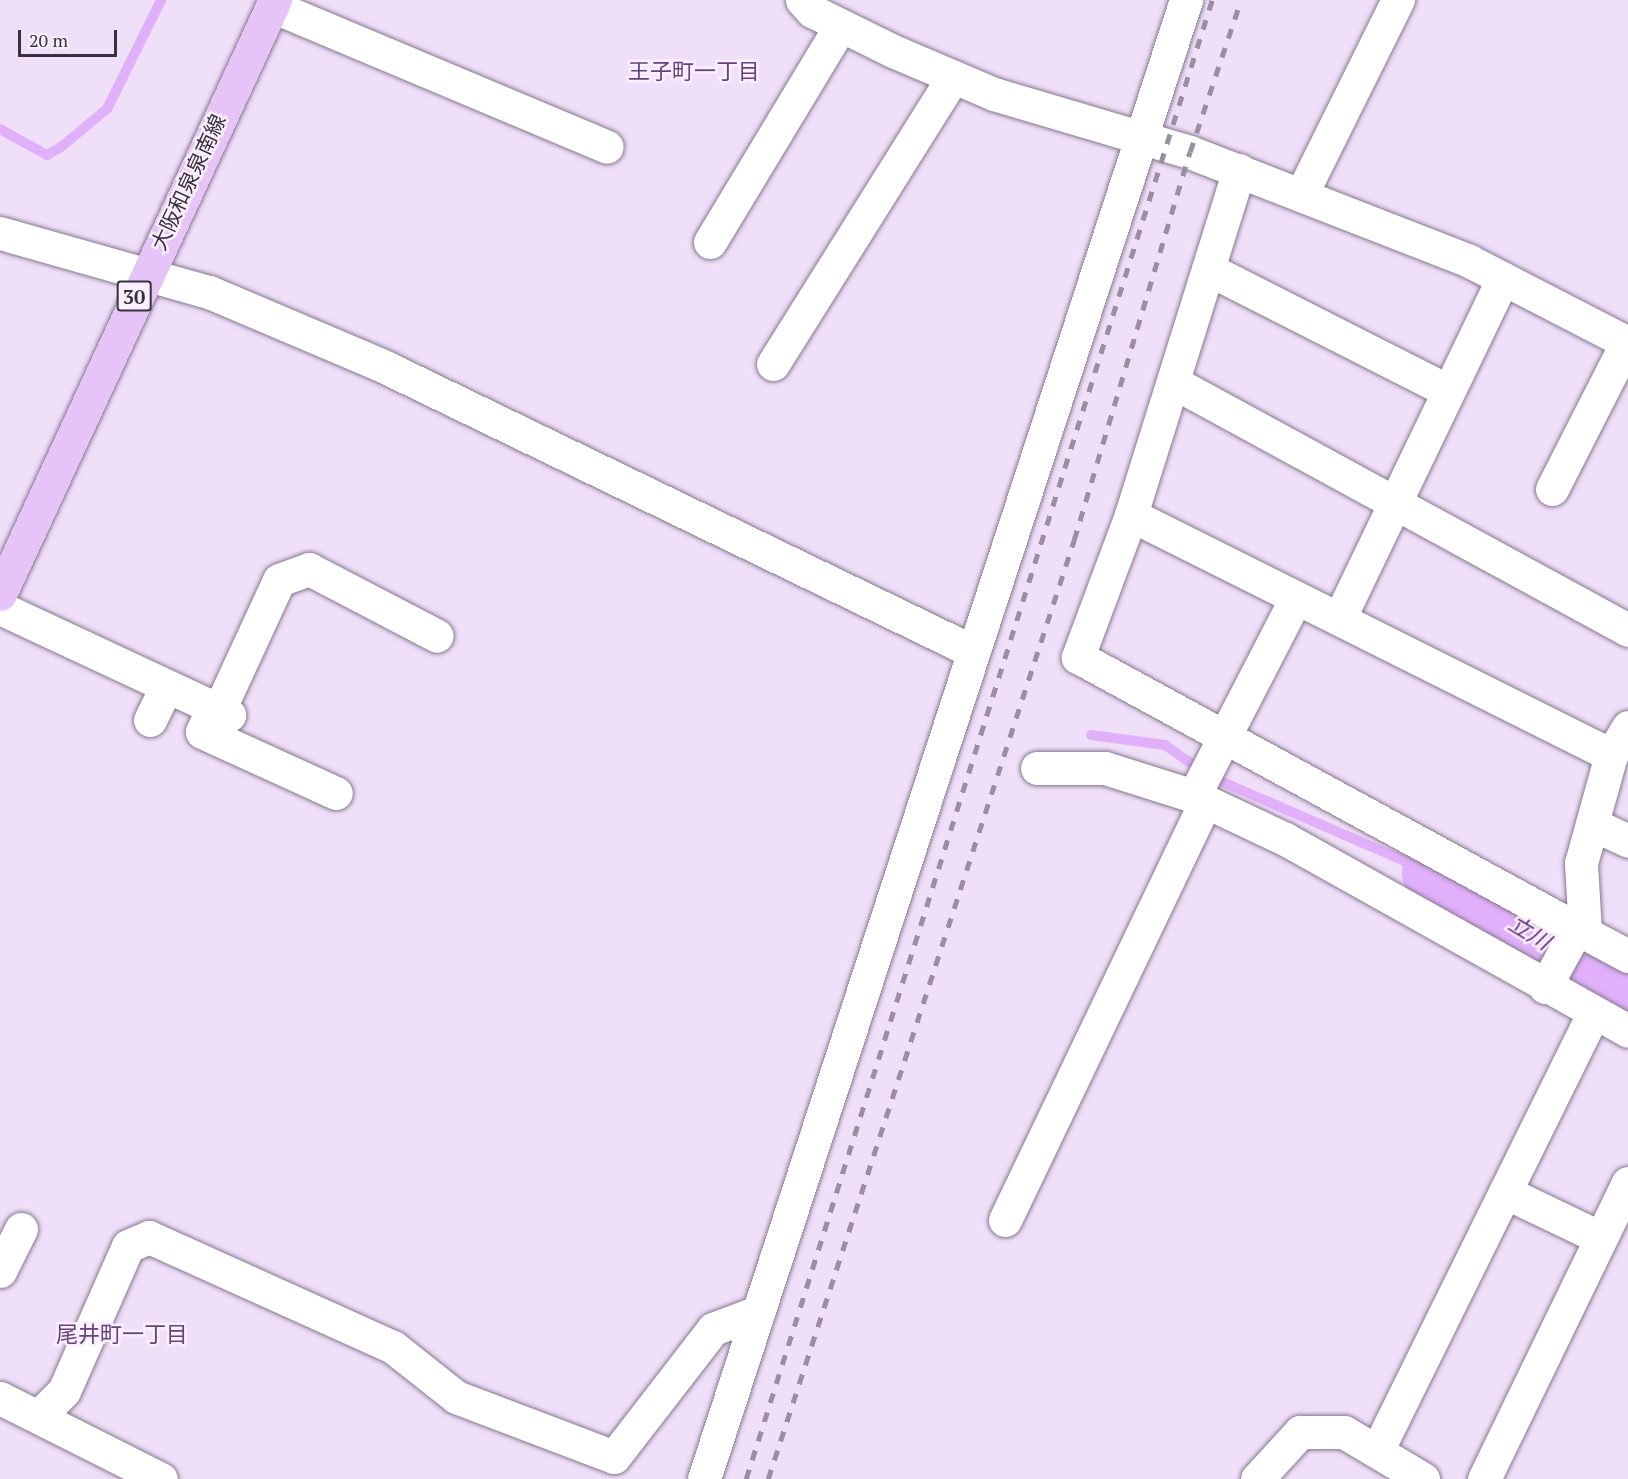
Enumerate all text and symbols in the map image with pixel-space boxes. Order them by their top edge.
scale bar [21,18,120,56]
text: 20 m [29,28,68,52]
district label: 王子町一丁目 [628,58,760,84]
street label: 大阪和泉泉南線 [146,110,230,254]
road number: 30 [116,279,152,313]
water label: 立川 [1504,909,1556,955]
district label: 尾井町一丁目 [56,1321,188,1347]

